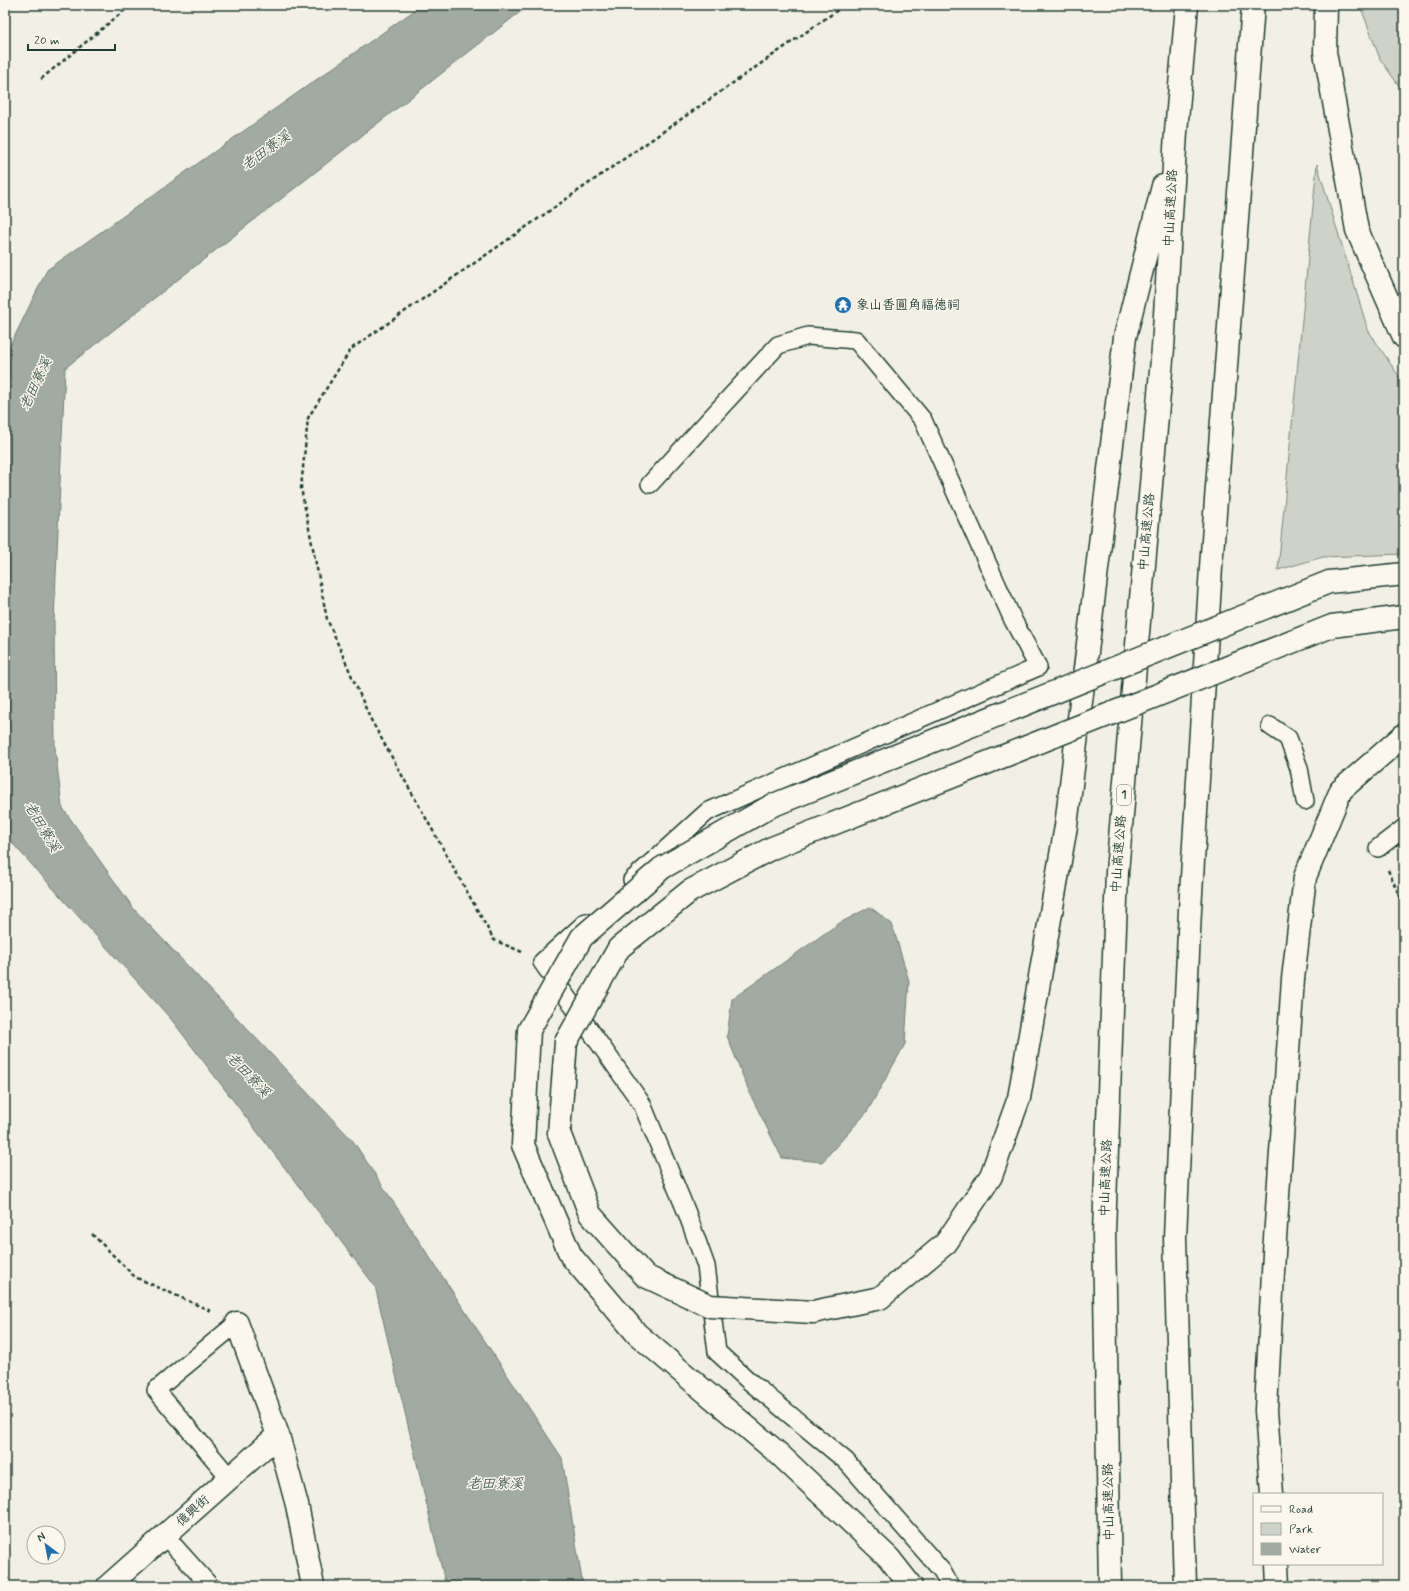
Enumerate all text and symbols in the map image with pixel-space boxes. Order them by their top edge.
scale bar [28,26,115,52]
text: 20 m [34,33,60,49]
water label: 老田寮溪 [238,127,295,175]
street label: 中山高速公路 [1160,169,1182,247]
temple icon: 象山香圓角福德祠 [833,295,853,315]
place label: 象山香圓角福德祠 [856,297,960,314]
water label: 老田寮溪 [16,354,56,413]
street label: 中山高速公路 [1135,492,1159,572]
road number: 1 [1117,785,1131,805]
water label: 老田寮溪 [20,798,65,856]
street label: 中山高速公路 [1108,814,1130,894]
water label: 老田寮溪 [222,1049,275,1102]
street label: 中山高速公路 [1096,1139,1116,1217]
street label: 中山高速公路 [1100,1463,1118,1541]
water label: 老田寮溪 [467,1475,524,1493]
street label: 億興街 [173,1492,213,1530]
legend [1253,1493,1383,1565]
text: Road [1289,1502,1313,1518]
text: Park [1289,1522,1313,1538]
north arrow [26,1525,66,1565]
text: N [34,1529,48,1545]
text: Water [1289,1542,1321,1558]

